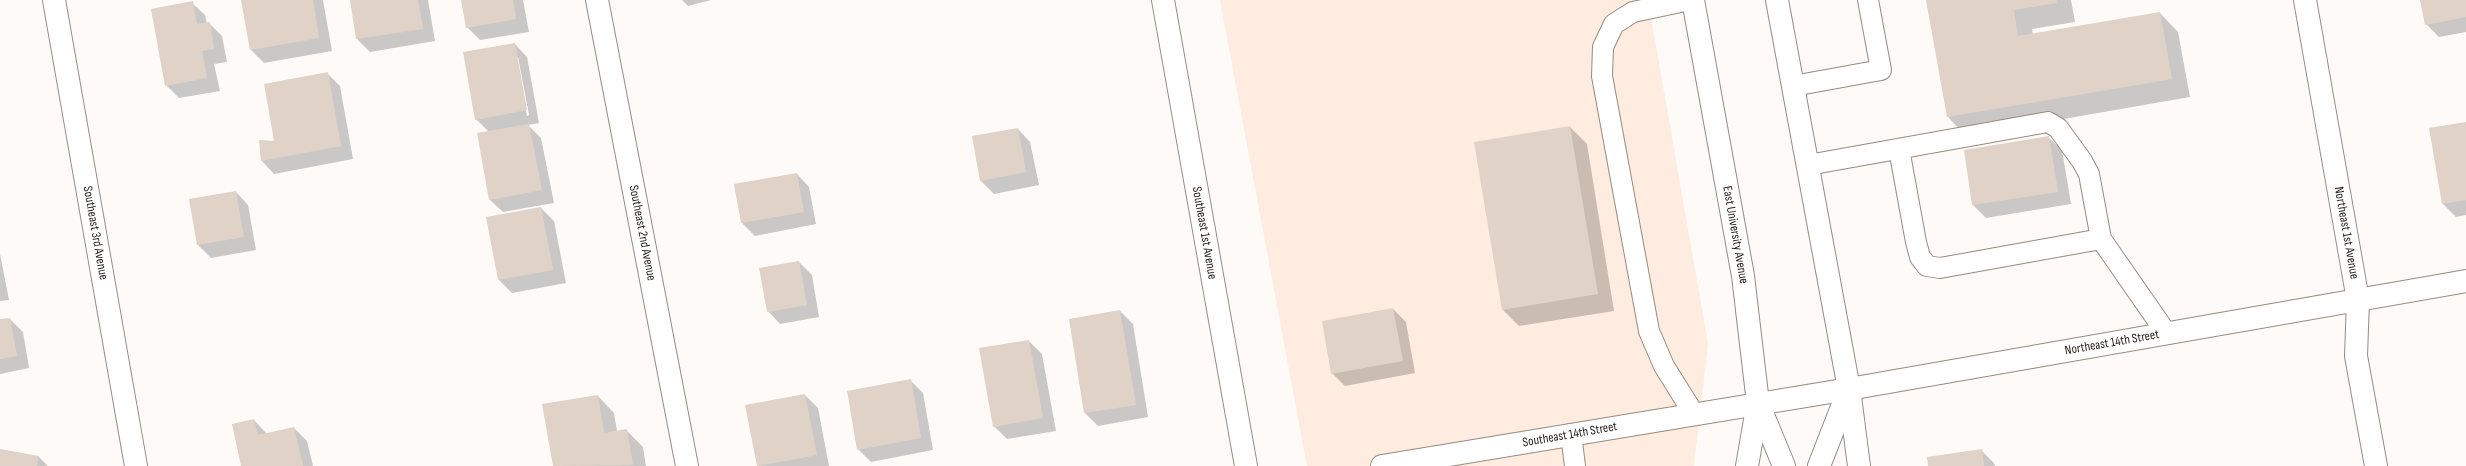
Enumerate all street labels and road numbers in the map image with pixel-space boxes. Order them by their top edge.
street label: Southeast 2nd Avenue [625,184,659,282]
street label: Southeast 3rd Avenue [79,185,111,281]
street label: Southeast 1st Avenue [1188,185,1220,281]
street label: East University Avenue [1719,185,1751,285]
street label: Northeast 1st Avenue [2330,186,2362,280]
street label: Northeast 14th Street [2064,327,2160,359]
street label: Southeast 14th Street [1521,419,1619,451]

